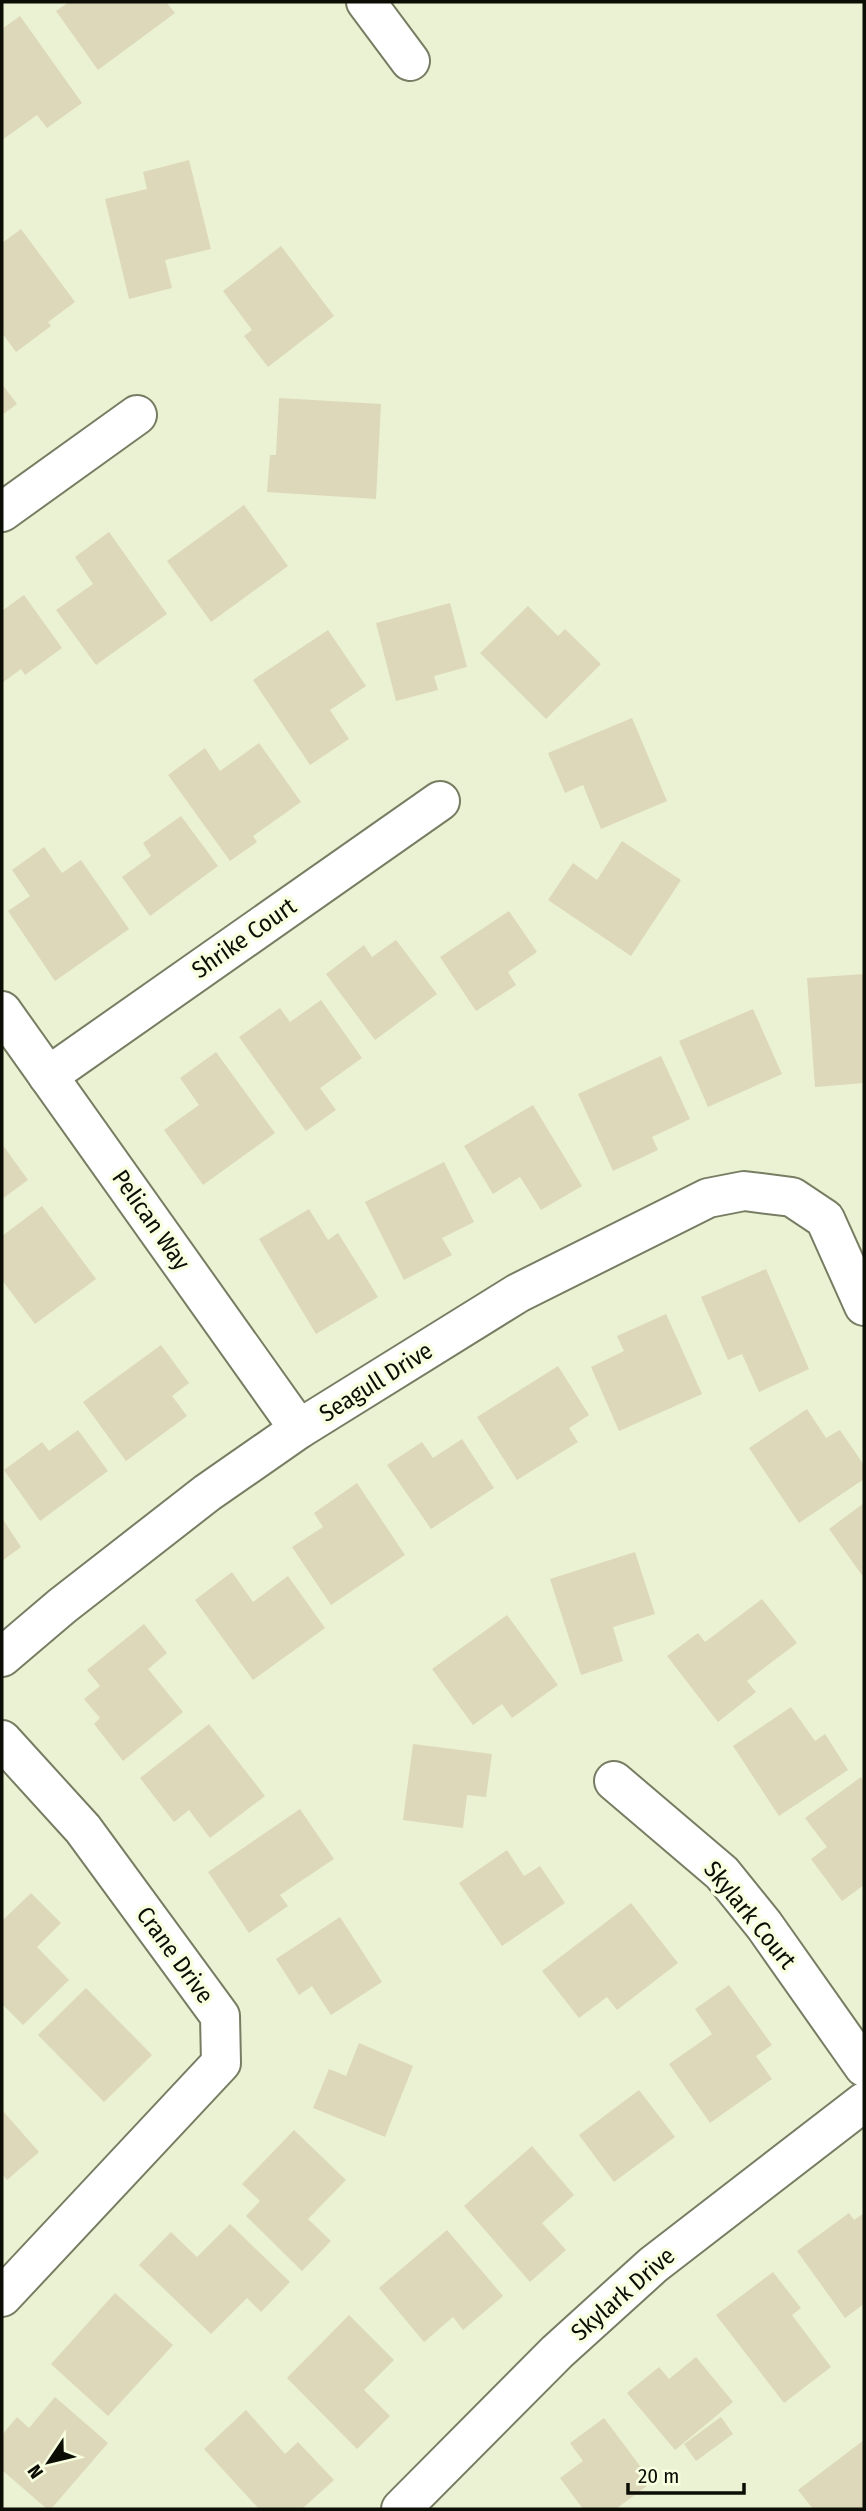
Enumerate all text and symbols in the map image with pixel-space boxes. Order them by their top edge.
street label: Shrike Court [187,892,302,984]
street label: Pelican Way [106,1165,196,1276]
street label: Seagull Drive [314,1336,438,1428]
street label: Skylark Court [698,1856,802,1974]
street label: Crane Drive [131,1901,219,2009]
street label: Skylark Drive [566,2242,680,2346]
north arrow [14,2427,84,2497]
scale bar [628,2452,744,2496]
text: N [23,2460,48,2483]
text: 20 m [638,2463,679,2489]

